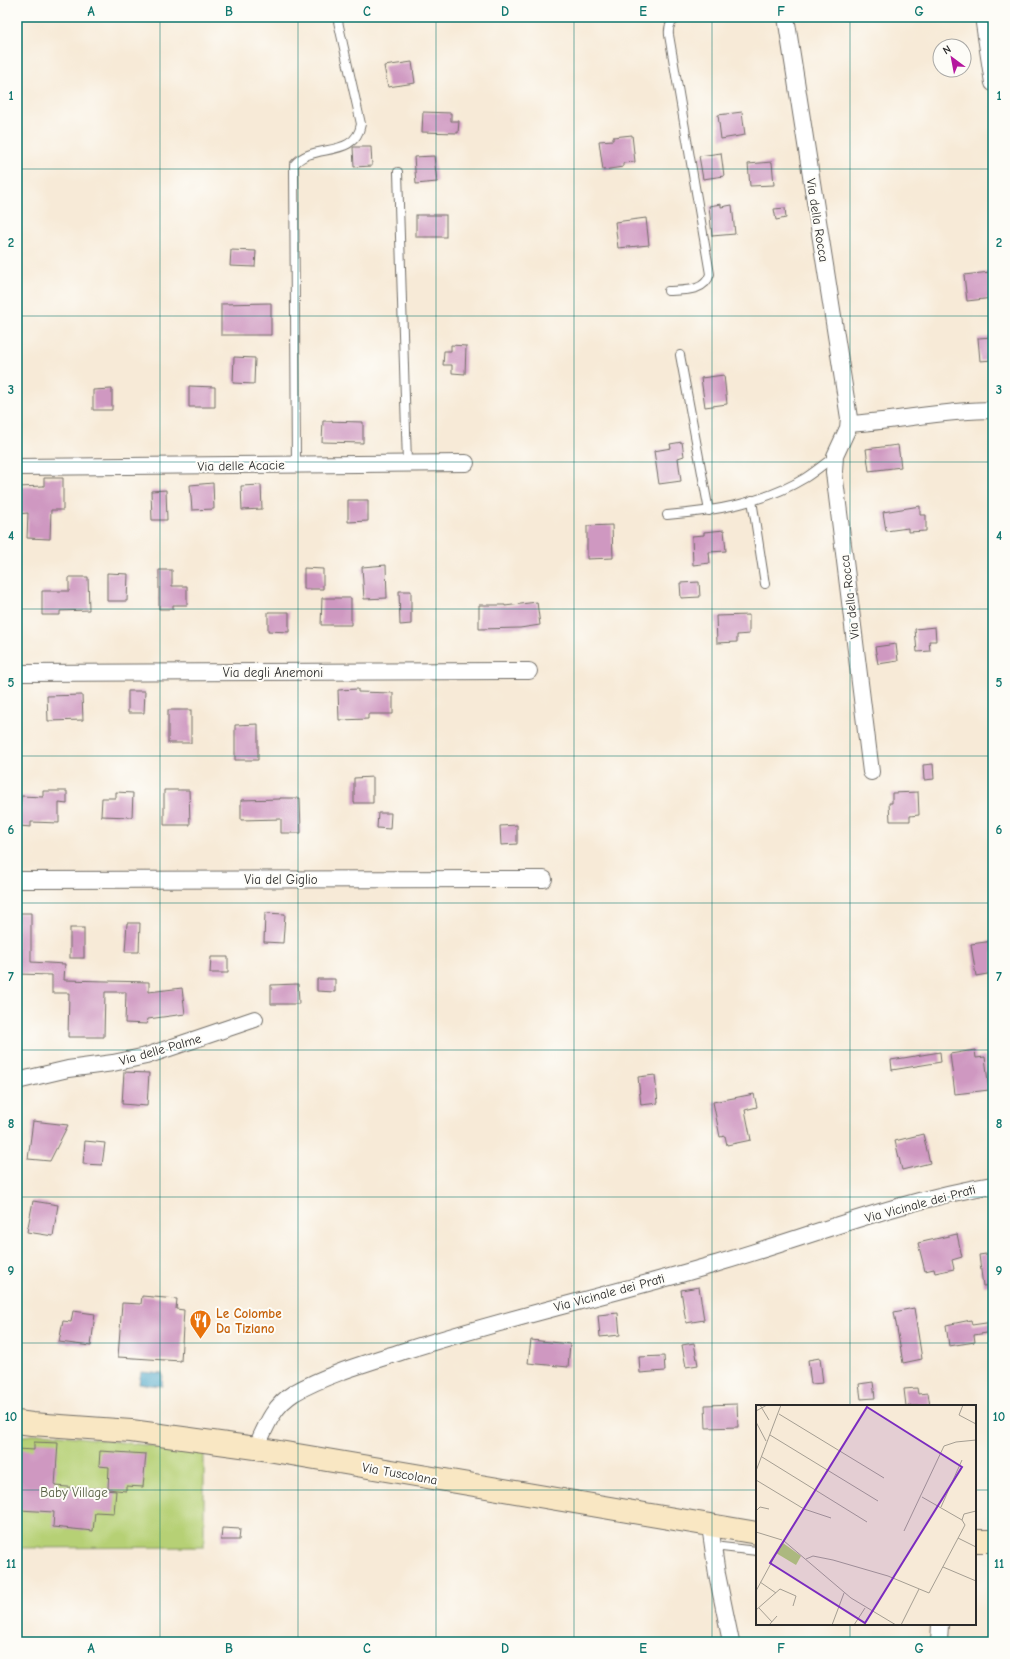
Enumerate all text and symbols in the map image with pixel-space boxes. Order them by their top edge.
text: A [87,4,95,19]
text: B [225,4,233,19]
text: C [363,4,371,19]
text: D [501,4,509,19]
text: E [639,4,647,19]
text: F [777,4,785,19]
text: G [914,4,924,19]
north arrow [932,38,972,78]
text: N [940,43,953,57]
text: 1 [8,88,14,103]
text: 1 [996,88,1002,103]
street label: Via della Rocca [803,177,832,263]
text: 2 [8,235,14,250]
text: 2 [996,235,1002,250]
text: 3 [8,382,14,397]
text: 3 [996,382,1002,397]
street label: Via delle Acacie [197,457,285,474]
text: 4 [8,528,14,543]
text: 4 [996,528,1002,543]
street label: Via della Rocca [837,554,862,640]
street label: Via degli Anemoni [223,665,323,680]
text: 5 [8,675,15,690]
text: 5 [996,675,1003,690]
text: 6 [8,822,15,837]
text: 6 [996,822,1003,837]
street label: Via del Giglio [244,872,318,887]
text: 7 [8,969,14,984]
text: 7 [996,969,1002,984]
street label: Via delle Palme [117,1030,203,1068]
text: 8 [8,1116,14,1131]
text: 8 [996,1116,1002,1131]
street label: Via Vicinale dei Prati [863,1181,977,1225]
text: 9 [8,1263,15,1278]
text: 9 [996,1263,1003,1278]
street label: Via Vicinale dei Prati [552,1270,666,1314]
place label: Le Colombe Da Tiziano [216,1306,282,1336]
restaurant icon: Le Colombe Da Tiziano [188,1307,214,1340]
inset map [756,1405,976,1625]
text: 10 [5,1409,17,1424]
text: 10 [993,1409,1005,1424]
street label: Via Tuscolana [361,1459,439,1488]
park label: Baby Village [40,1485,108,1500]
text: 11 [6,1556,16,1571]
text: 11 [994,1556,1004,1571]
text: A [87,1641,95,1656]
text: B [225,1641,233,1656]
text: C [363,1641,371,1656]
text: D [501,1641,509,1656]
text: E [639,1641,647,1656]
text: F [777,1641,785,1656]
text: G [914,1641,924,1656]

